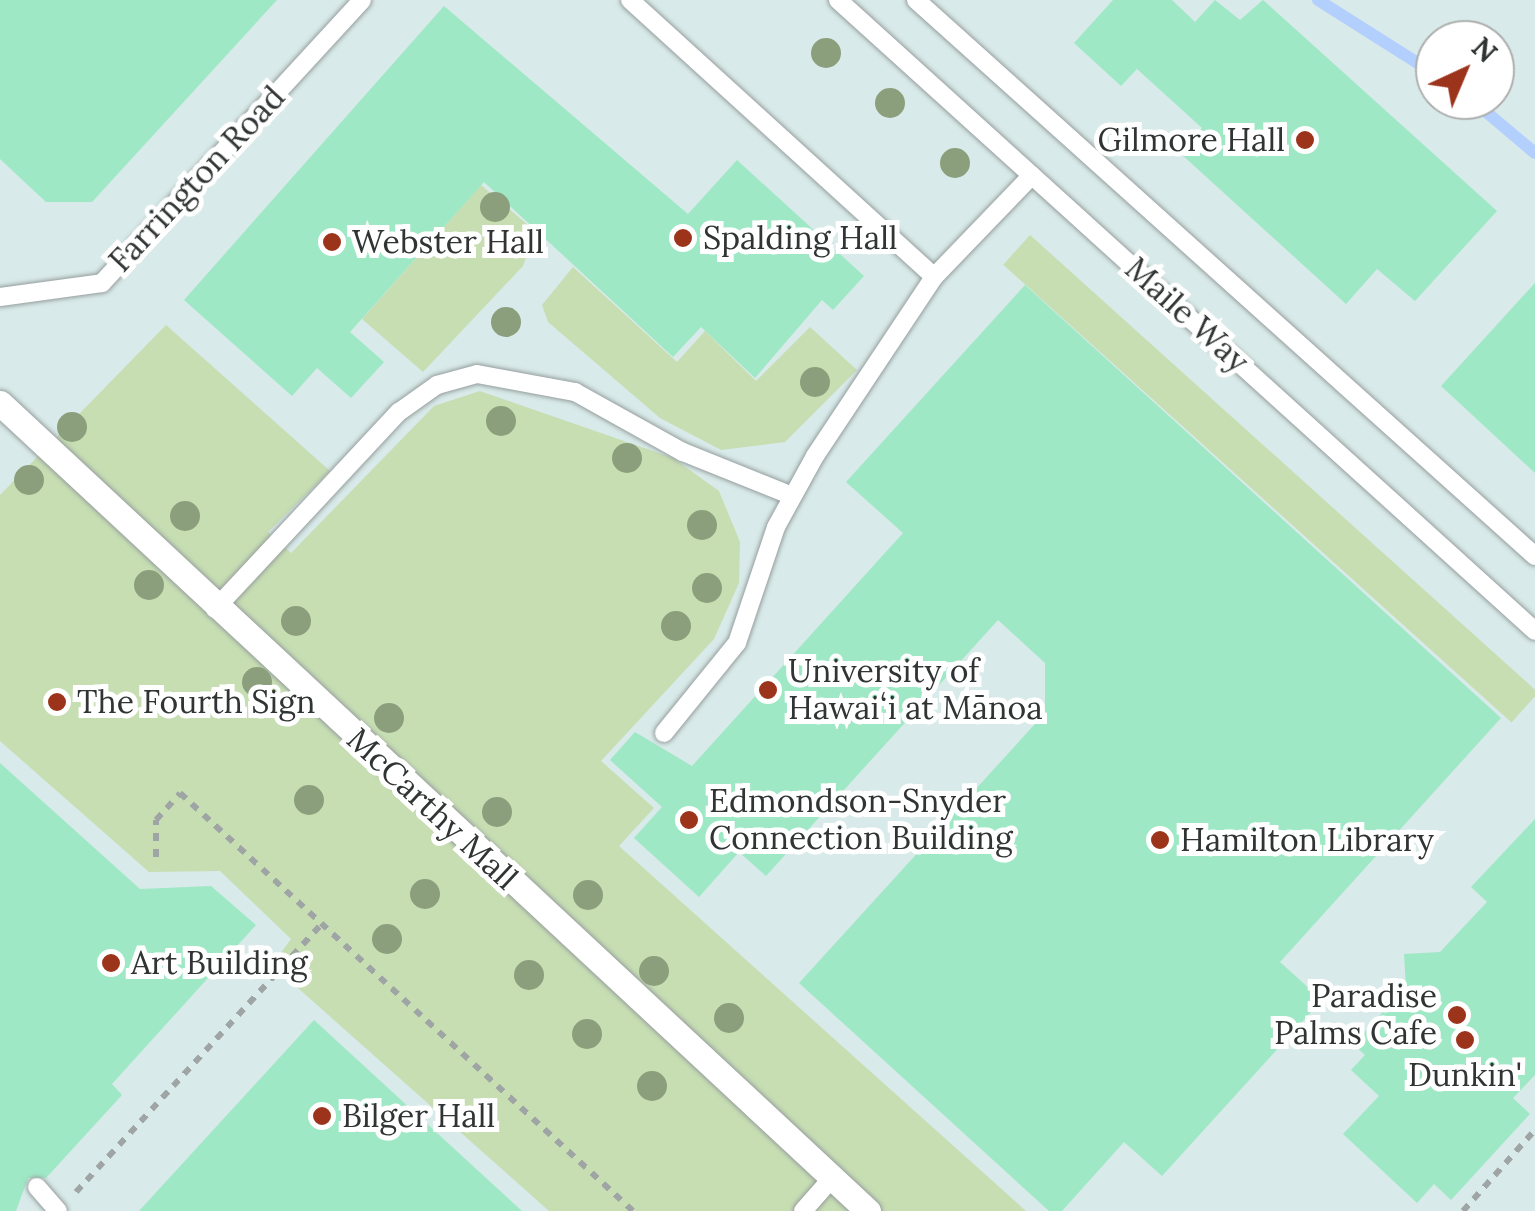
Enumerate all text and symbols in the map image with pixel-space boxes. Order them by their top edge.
north arrow [1415,20,1515,120]
text: N [1464,29,1505,70]
street label: Farrington Road [101,78,293,280]
place label: Gilmore Hall [1098,121,1285,159]
marker: Gilmore Hall [1294,129,1316,151]
place label: Spalding Hall [703,219,898,257]
place label: Webster Hall [352,223,544,261]
marker: Spalding Hall [672,227,694,249]
marker: Webster Hall [321,231,343,253]
street label: Maile Way [1117,250,1257,380]
place label: University of Hawaiʻi at Mānoa [788,653,1043,728]
marker: University of Hawaiʻi at Mānoa [757,679,779,701]
place label: The Fourth Sign [77,683,315,721]
marker: The Fourth Sign [46,691,68,713]
street label: McCarthy Mall [339,720,525,898]
place label: Edmondson-Snyder Connection Building [709,783,1013,858]
marker: Edmondson-Snyder Connection Building [678,809,700,831]
place label: Hamilton Library [1180,821,1434,859]
marker: Hamilton Library [1149,829,1171,851]
place label: Art Building [131,944,308,982]
marker: Art Building [100,952,122,974]
place label: Paradise Palms Cafe [1274,978,1437,1053]
marker: Paradise Palms Cafe [1446,1004,1468,1026]
marker: Dunkin' [1454,1029,1476,1051]
place label: Dunkin' [1408,1056,1522,1094]
place label: Bilger Hall [342,1097,495,1135]
marker: Bilger Hall [311,1105,333,1127]

